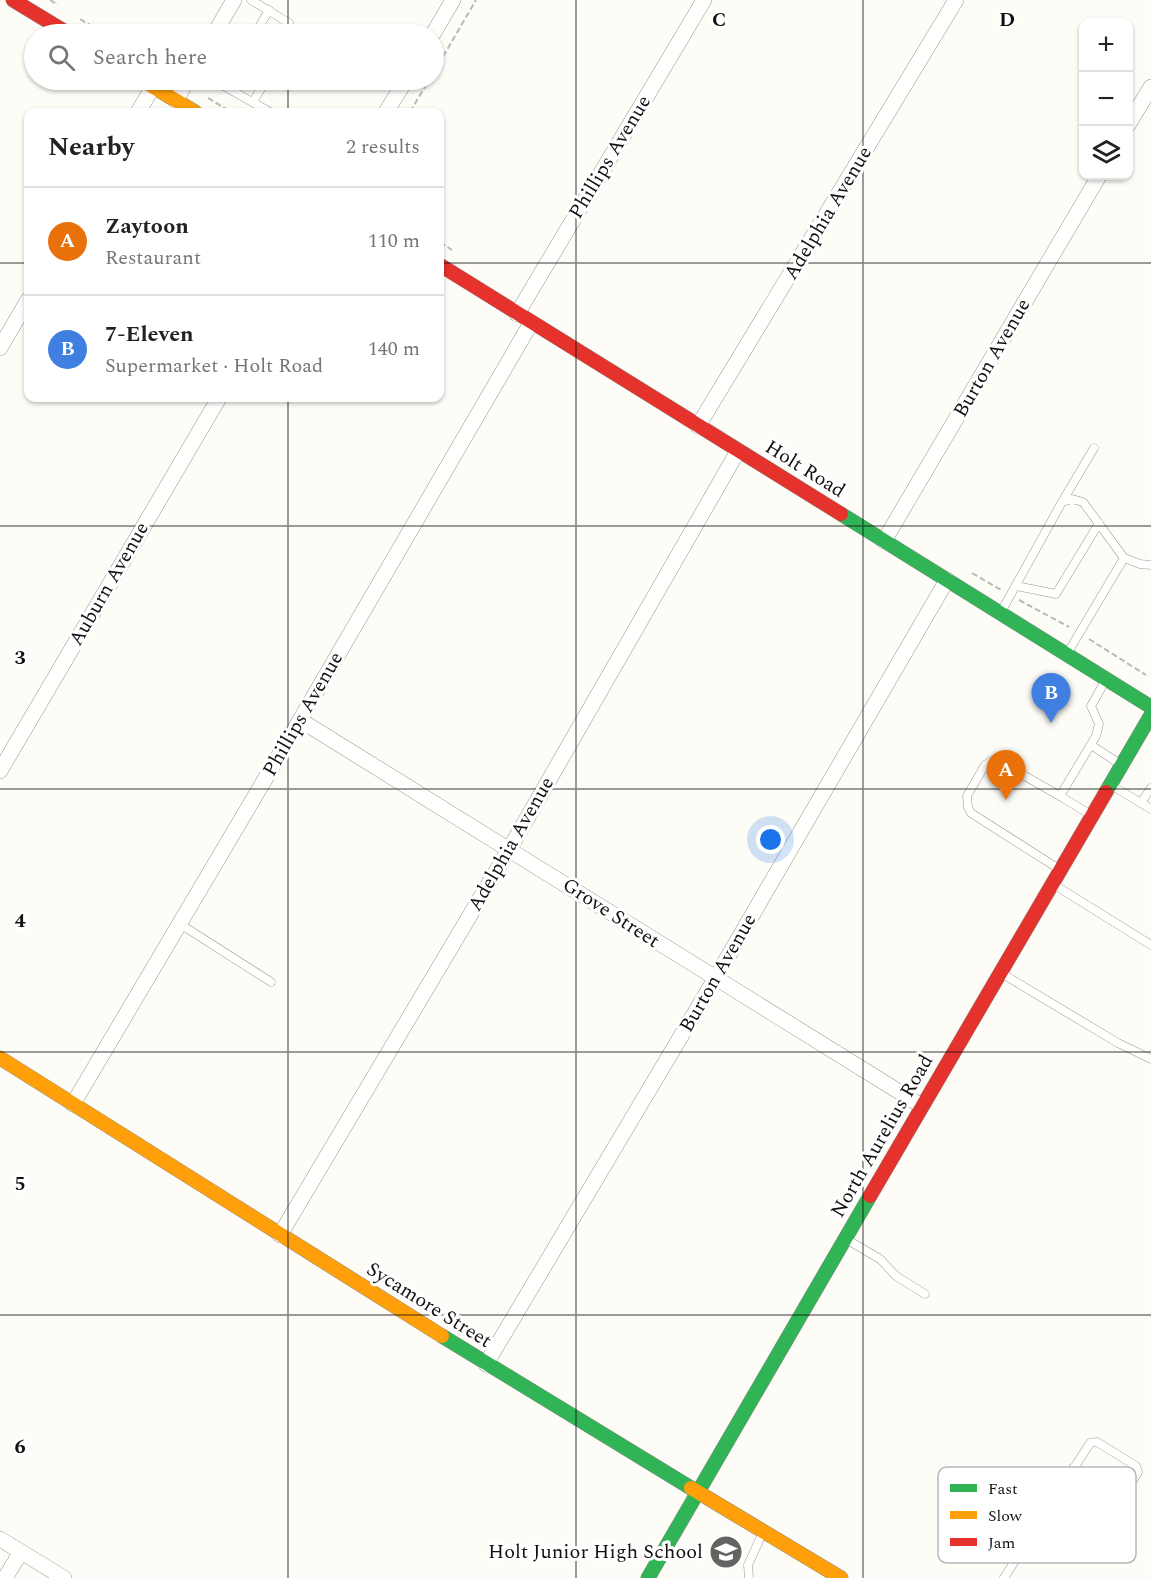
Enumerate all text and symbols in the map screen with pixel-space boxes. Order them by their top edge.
text: C [712,5,726,35]
text: D [999,5,1015,35]
map controls [1079,18,1133,180]
button: + [1079,18,1133,72]
search box [24,24,444,90]
icon: search [45,41,78,74]
text: Search here [93,41,207,74]
button: − [1079,72,1133,126]
street label: Phillips Avenue [561,89,659,225]
button: layers [1079,126,1133,180]
text: Nearby [48,127,134,167]
text: 2 results [346,132,420,162]
street label: Adelphia Avenue [776,140,880,286]
text: Zaytoon [105,210,189,243]
text: A [60,226,75,256]
text: 110 m [368,226,420,256]
text: Restaurant [105,243,201,273]
street label: Burton Avenue [946,293,1038,423]
text: 7-Eleven [105,318,194,351]
text: B [60,334,75,364]
text: 140 m [368,334,420,364]
text: Supermarket · Holt Road [105,351,323,381]
street label: Holt Road [759,432,851,506]
street label: Auburn Avenue [61,516,157,652]
text: 3 [14,643,26,673]
street label: Phillips Avenue [255,646,351,782]
pin: B [1032,674,1070,723]
pin: A [986,750,1026,800]
street label: Adelphia Avenue [460,771,562,917]
your location [756,825,785,854]
street label: Grove Street [556,870,666,956]
text: 4 [14,906,26,936]
street label: Burton Avenue [672,908,764,1038]
street label: North Aurelius Road [823,1049,941,1223]
text: 5 [14,1169,26,1199]
street label: Sycamore Street [360,1254,498,1356]
text: 6 [14,1432,26,1462]
legend [938,1467,1136,1563]
text: Fast [988,1477,1018,1501]
text: Slow [988,1504,1023,1528]
text: Jam [988,1531,1016,1555]
school or university icon: Holt Junior High School [708,1534,744,1570]
place label: Holt Junior High School [488,1537,703,1567]

